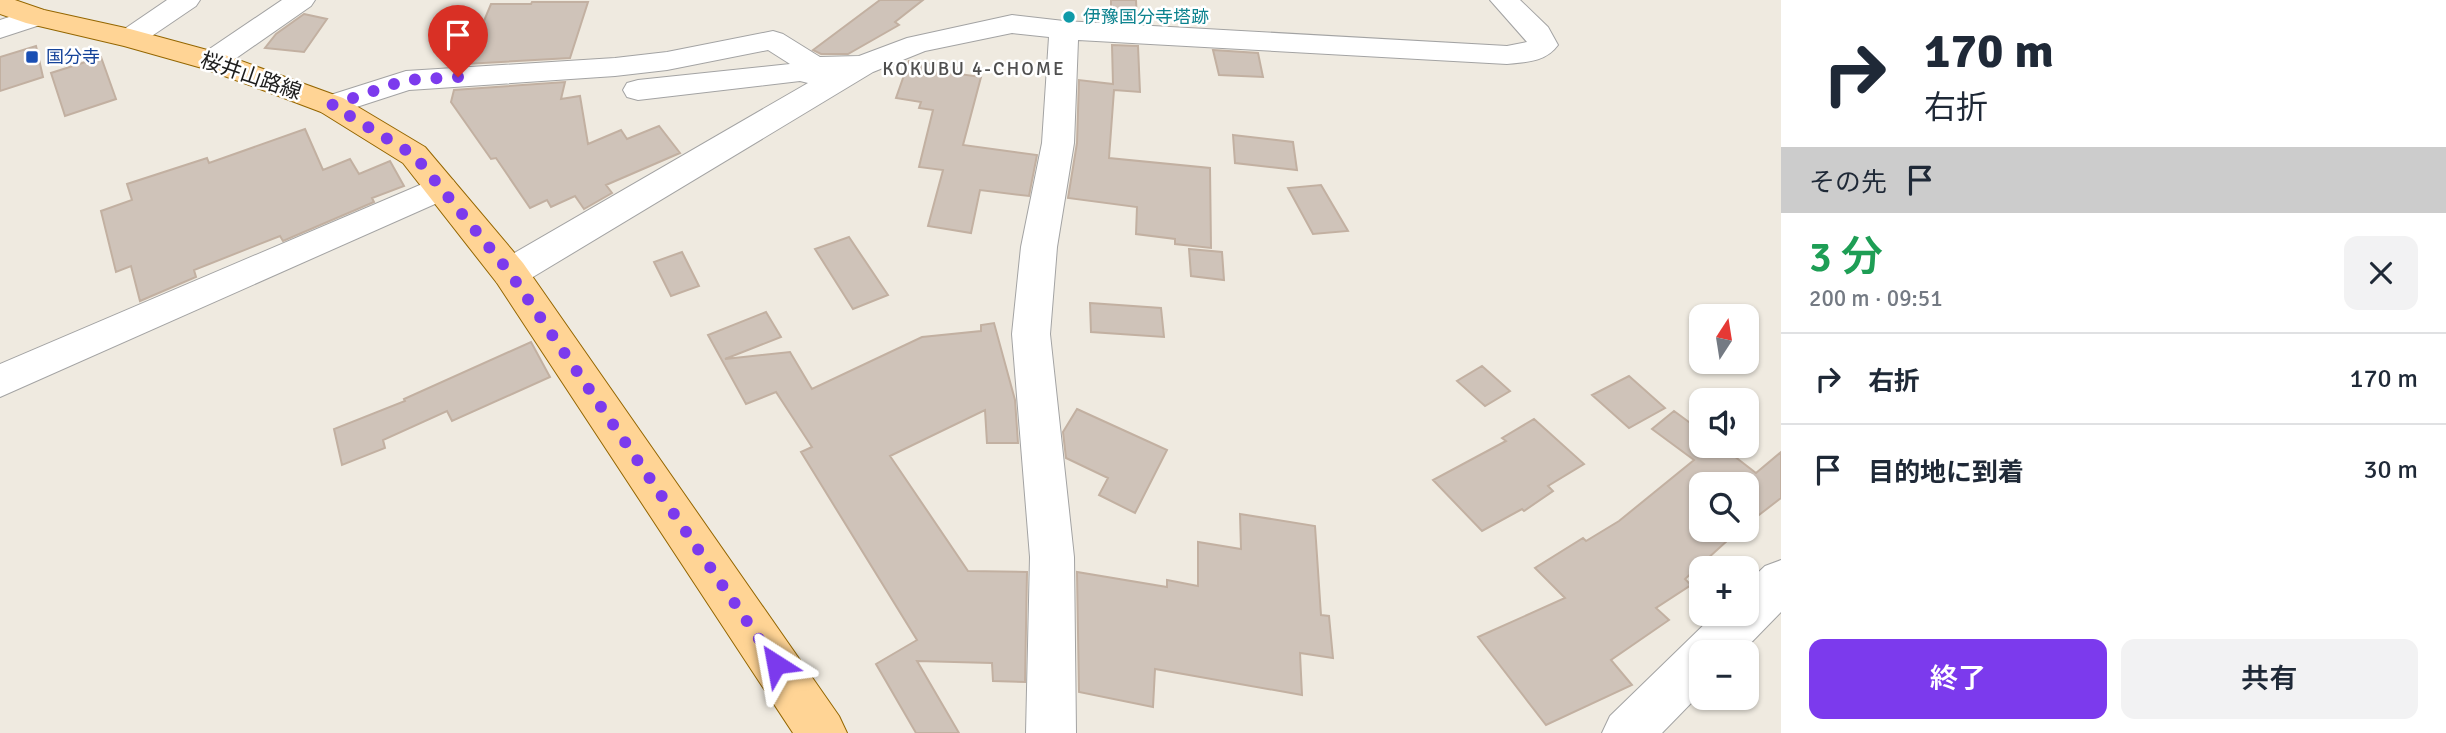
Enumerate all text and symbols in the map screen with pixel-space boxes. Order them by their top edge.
pin [428,5,488,77]
place label: 伊豫国分寺塔跡 [1083,6,1209,28]
marker: 伊豫国分寺塔跡 [1061,9,1077,25]
icon: arrive [439,16,477,54]
text: 170 m [1924,21,2054,81]
icon: right [1809,28,1900,119]
place label: 国分寺 [46,46,100,68]
street label: 桜井山路線 [197,47,305,105]
marker: 国分寺 [24,49,40,65]
district label: KOKUBU 4-CHOME [882,57,1066,81]
text: 右折 [1924,88,1988,127]
icon: arrive [1901,161,1939,199]
text: その先 [1809,167,1887,199]
text: 3 分 [1809,232,1883,283]
button: close [2344,236,2418,310]
text: 200 m · 09:51 [1809,284,1943,313]
north arrow [1689,304,1759,374]
map controls [1689,304,1759,710]
icon: right [1809,360,1847,398]
text: 170 m [2349,363,2418,395]
text: 右折 [1868,366,1920,398]
button: sound [1689,388,1759,458]
icon: arrive [1809,451,1847,489]
text: 30 m [2363,454,2418,486]
text: 目的地に到着 [1868,457,2024,489]
button: search [1689,472,1759,542]
button: + [1689,556,1759,626]
position arrow [739,627,813,701]
button: 終了 [1809,639,2107,719]
button: 共有 [2121,639,2418,719]
button: − [1689,640,1759,710]

